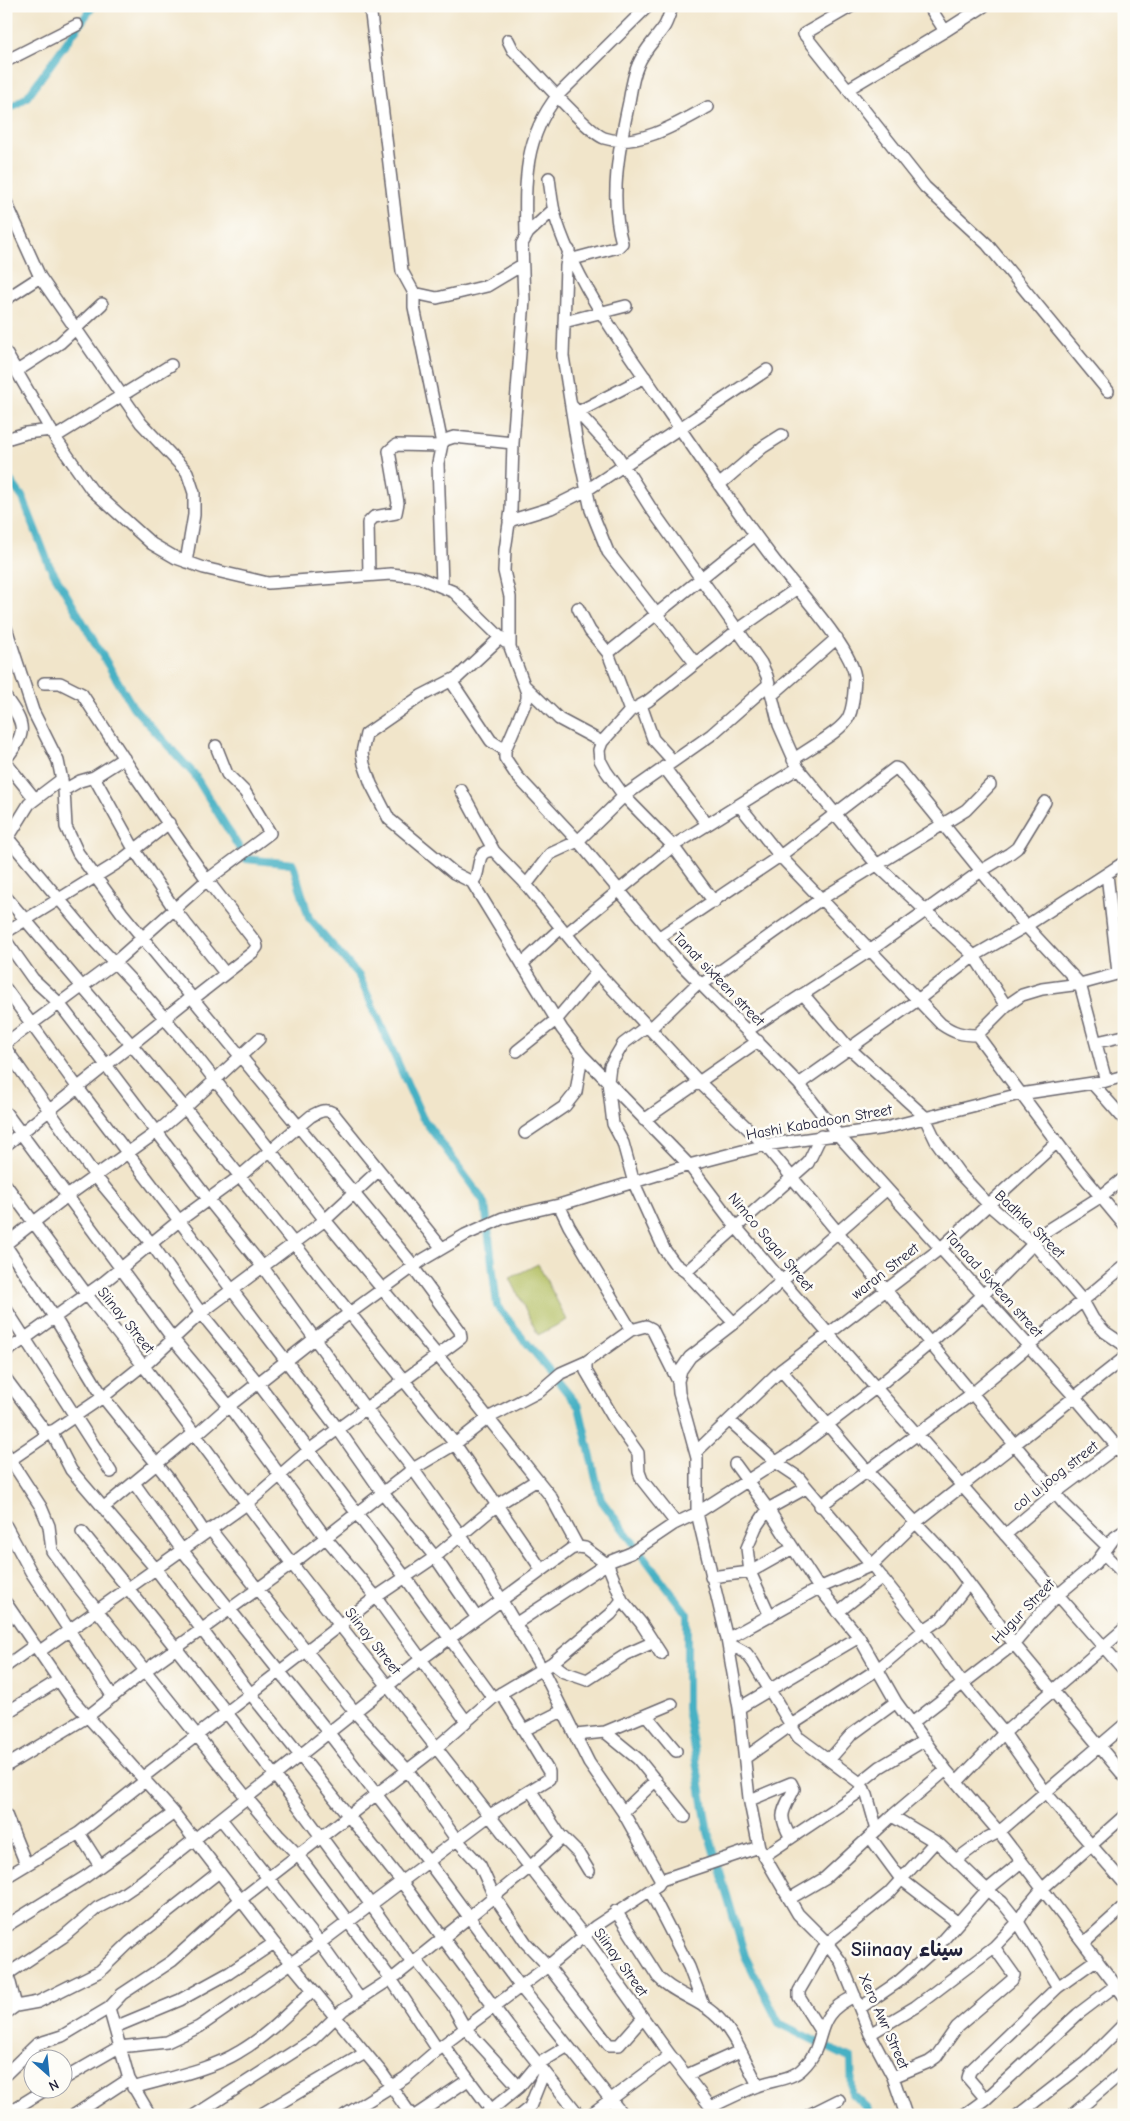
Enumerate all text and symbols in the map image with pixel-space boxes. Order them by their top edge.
street label: Tanat sixteen street [669,928,769,1030]
street label: Hashi Kabadoon Street [745,1100,894,1144]
street label: Badhka Street [991,1186,1069,1262]
street label: Nimco Sagal Street [724,1189,818,1296]
street label: Tanaad Sixteen street [941,1227,1047,1342]
street label: waran Street [848,1239,923,1303]
street label: Siinay Street [94,1283,159,1357]
street label: col u joog street [1008,1436,1102,1515]
street label: Hugur Street [988,1575,1059,1647]
street label: Siinay Street [341,1604,405,1679]
street label: Siinay Street [590,1924,652,2000]
district label: Siinaay سيناء [851,1938,963,1961]
street label: Xero Awr Street [855,1970,913,2072]
north arrow [22,2048,72,2098]
text: N [46,2075,62,2095]

